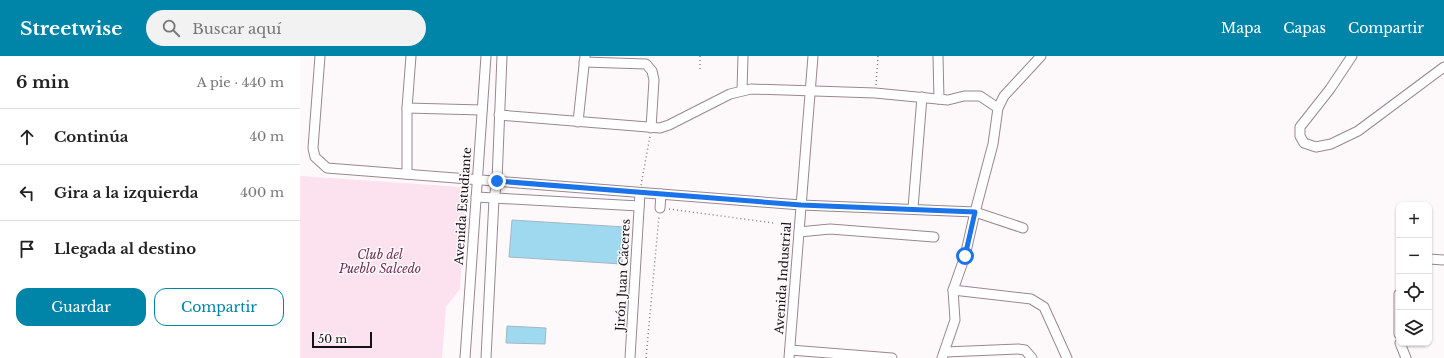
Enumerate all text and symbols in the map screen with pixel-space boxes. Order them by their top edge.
search box [146,10,426,46]
text: Streetwise [20,17,122,40]
icon: search [160,17,182,39]
text: Buscar aquí [192,19,281,38]
text: Mapa [1221,19,1261,37]
text: Capas [1283,19,1326,37]
text: Compartir [1348,19,1424,37]
text: 6 min [16,72,69,93]
text: A pie · 440 m [197,74,284,91]
icon: ahead [16,126,38,148]
text: Continúa [54,127,128,146]
text: 40 m [249,128,284,145]
street label: Avenida Estudiante [451,146,474,266]
route end [488,172,506,190]
icon: left [16,182,38,204]
text: Gira a la izquierda [54,183,198,202]
text: 400 m [240,184,284,201]
map controls [1396,202,1432,346]
button: + [1396,202,1432,238]
street label: Jirón Juan Cáceres [612,219,633,333]
street label: Avenida Industrial [771,221,794,336]
icon: arrive [16,238,38,260]
button: − [1396,238,1432,274]
text: Llegada al destino [54,239,196,258]
park label: Club del Pueblo Salcedo [338,247,421,276]
route start [956,247,974,265]
button: locate [1396,274,1432,310]
button: Guardar [16,288,146,326]
button: Compartir [154,288,284,326]
button: layers [1396,310,1432,346]
scale bar [312,330,372,349]
text: 50 m [318,332,347,346]

